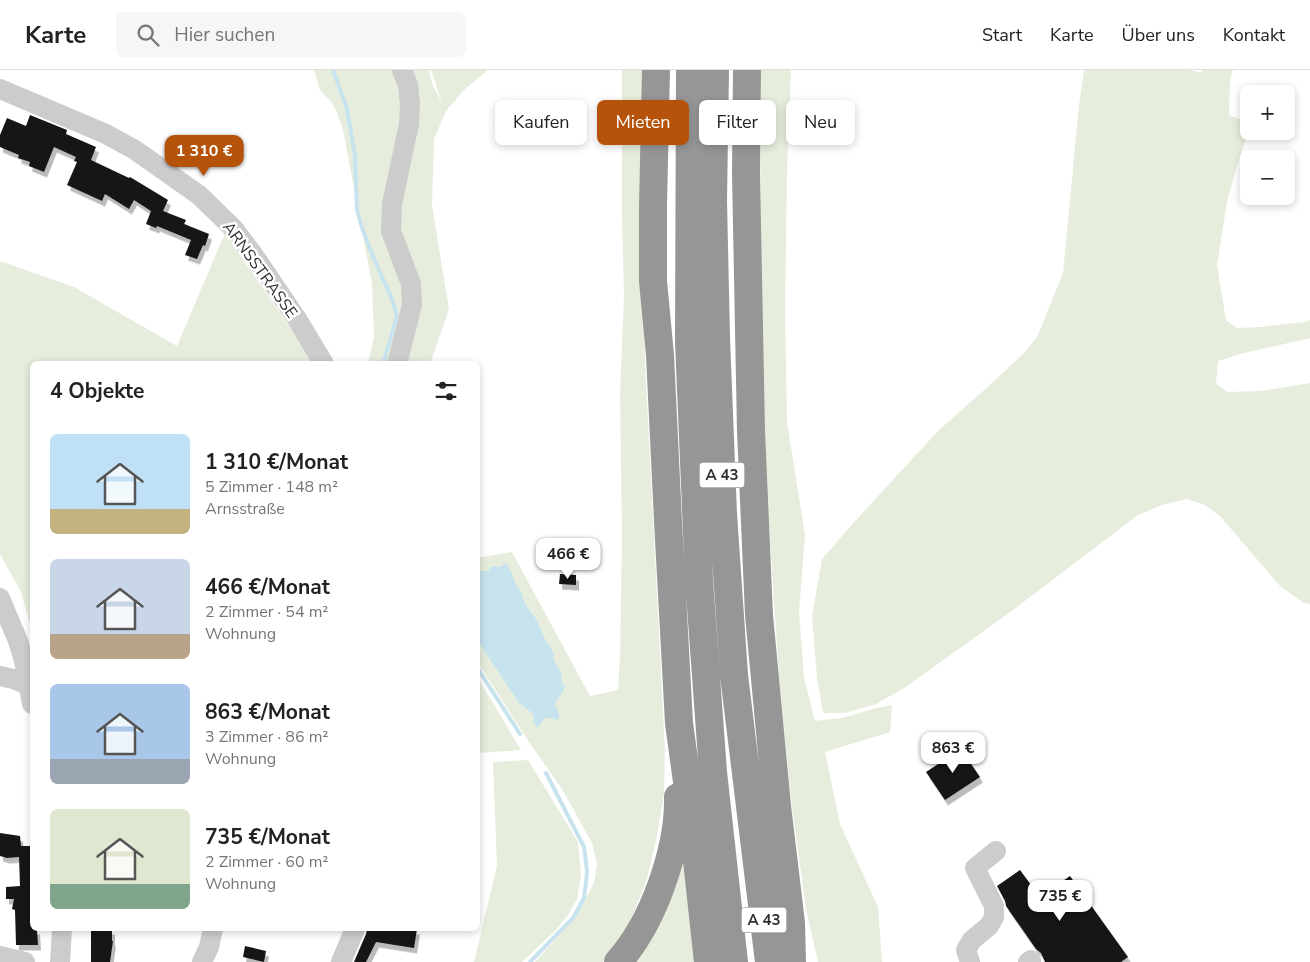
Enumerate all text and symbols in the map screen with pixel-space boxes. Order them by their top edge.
search box [116,12,466,57]
text: Karte [25,19,86,51]
icon: search [134,21,162,49]
text: Hier suchen [174,22,275,48]
text: Start [982,23,1022,47]
text: Karte [1050,23,1094,47]
text: Über uns [1122,23,1195,47]
text: Kontakt [1223,23,1285,47]
map controls [1240,85,1295,205]
button: + [1240,85,1295,140]
chip: Kaufen [495,100,587,145]
chip: Mieten [597,100,689,145]
chip: Filter [699,100,776,145]
chip: Neu [786,100,855,145]
pin: 1 310 € [158,134,250,177]
text: 1 310 € [176,140,232,162]
button: − [1240,150,1295,205]
street label: ARNSSTRASSE [217,217,303,323]
text: 4 Objekte [50,377,144,405]
icon: filters [432,377,460,405]
text: 1 310 €/Monat [205,448,348,476]
icon: home [90,454,150,514]
road number: A 43 [700,462,744,488]
text: 5 Zimmer · 148 m² [205,476,338,498]
text: Arnsstraße [205,498,285,520]
pin: 466 € [533,538,603,580]
text: 466 € [547,543,589,565]
text: 466 €/Monat [205,573,330,601]
icon: home [90,579,150,639]
text: 2 Zimmer · 54 m² [205,601,328,623]
text: Wohnung [205,623,276,645]
text: 863 €/Monat [205,698,330,726]
icon: home [90,704,150,764]
text: 3 Zimmer · 86 m² [205,726,328,748]
pin: 863 € [918,732,988,774]
text: 863 € [932,737,974,759]
text: Wohnung [205,748,276,770]
text: 735 €/Monat [205,823,330,851]
icon: home [90,829,150,889]
text: 2 Zimmer · 60 m² [205,851,328,873]
text: Wohnung [205,873,276,895]
pin: 735 € [1025,880,1095,922]
text: 735 € [1039,885,1081,907]
road number: A 43 [742,908,786,932]

